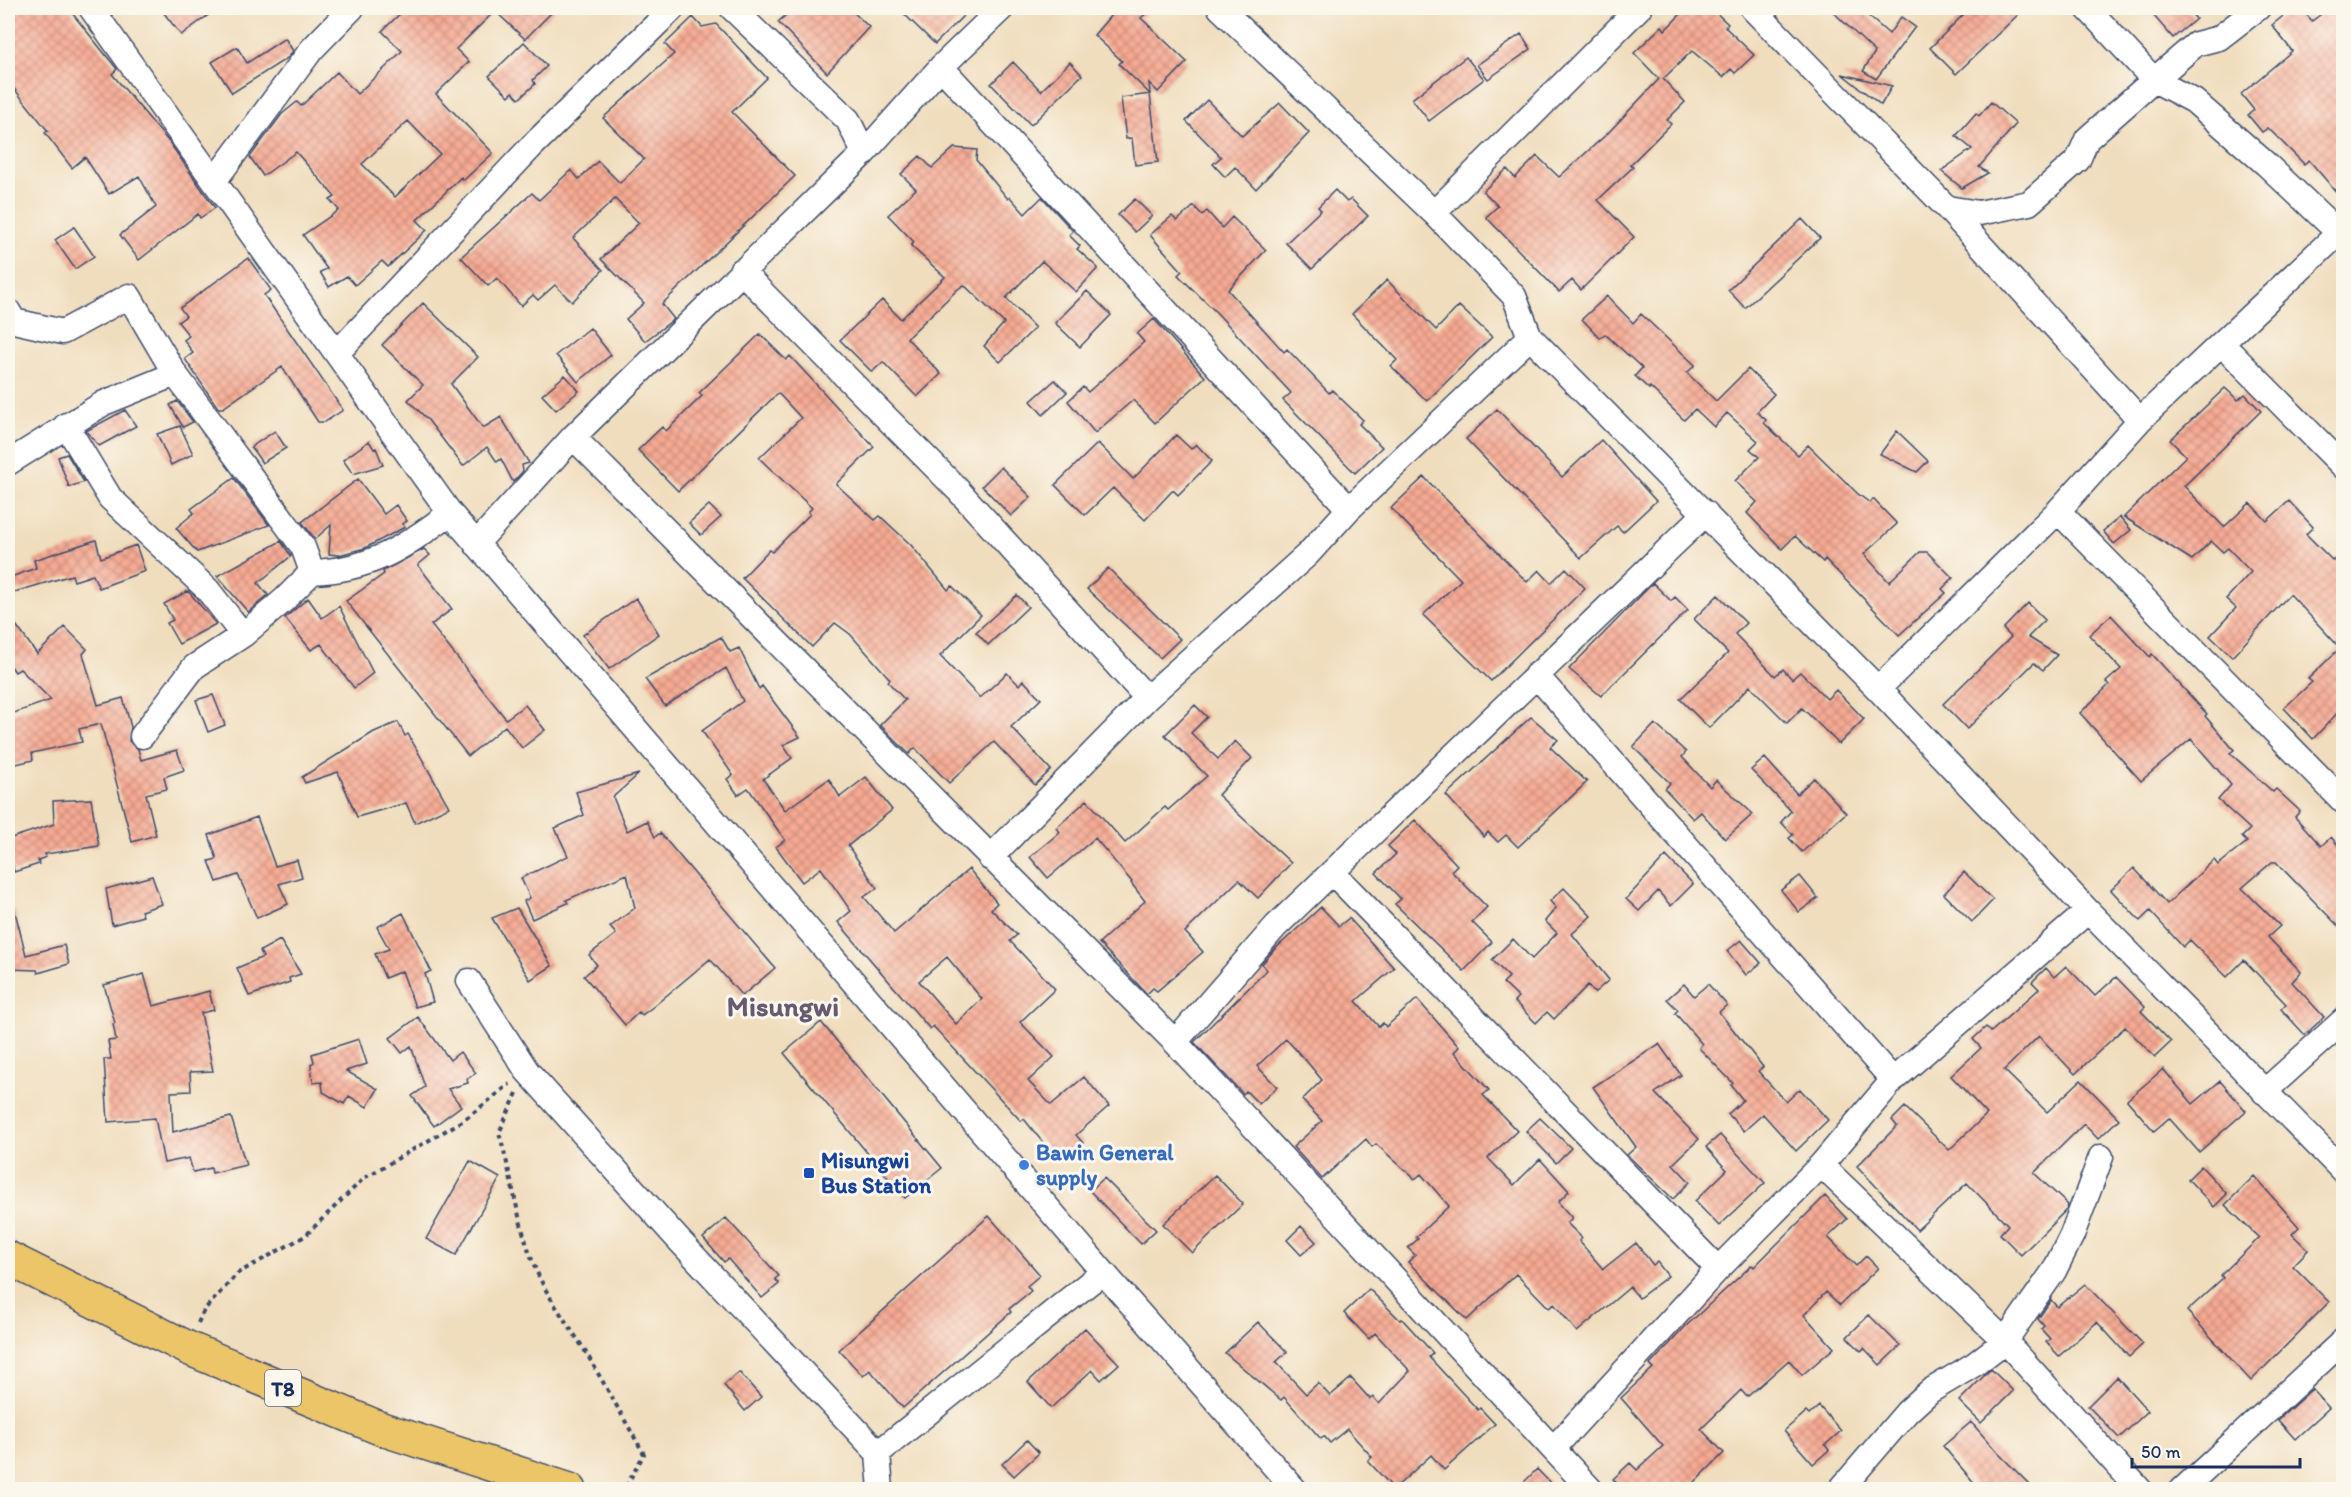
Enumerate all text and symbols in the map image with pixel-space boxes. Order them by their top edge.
district label: Misungwi [727,989,839,1023]
place label: Bawin General supply [1036,1139,1174,1191]
place label: Misungwi Bus Station [821,1147,932,1199]
marker: Bawin General supply [1017,1158,1031,1172]
marker: Misungwi Bus Station [802,1166,816,1180]
road number: T8 [265,1370,301,1406]
scale bar [2132,1431,2300,1469]
text: 50 m [2141,1441,2181,1463]

